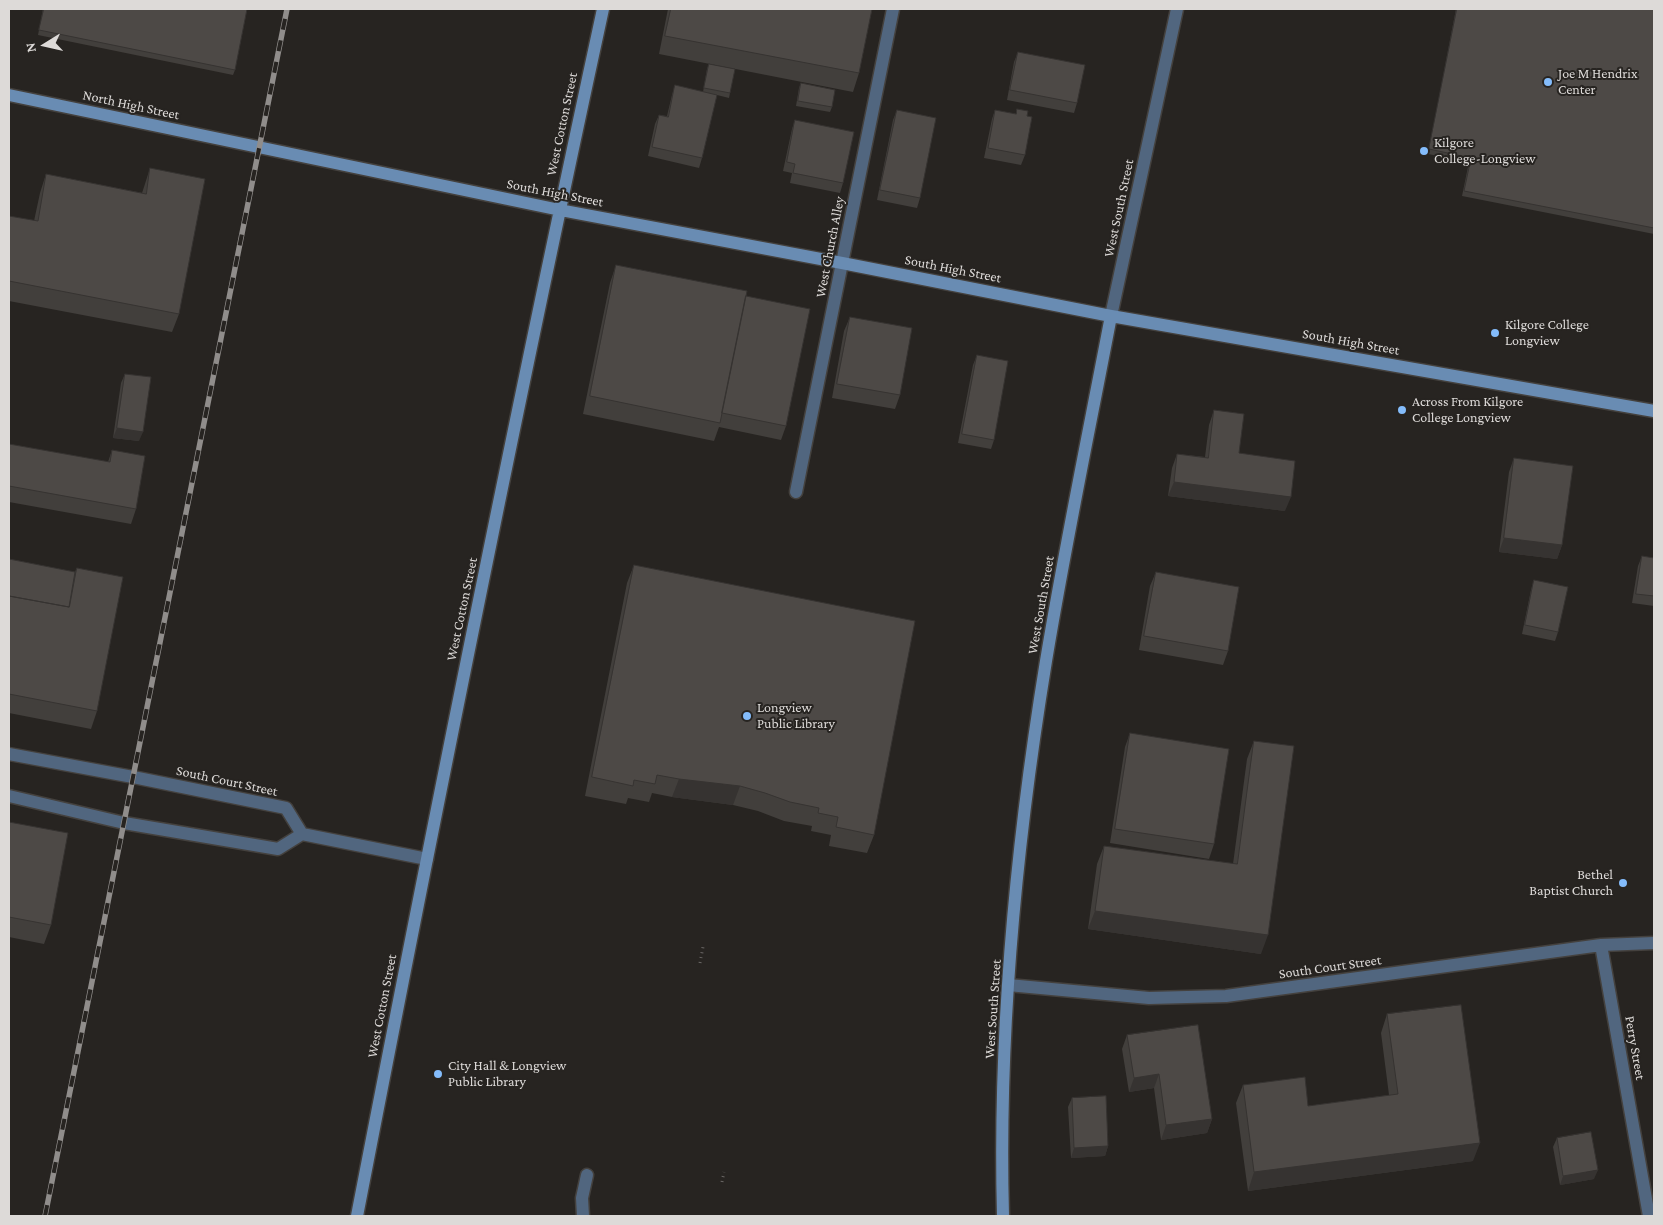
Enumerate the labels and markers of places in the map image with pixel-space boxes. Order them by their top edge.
place label: Joe M Hendrix Center [1558,66,1638,98]
marker: Joe M Hendrix Center [1542,76,1554,88]
place label: Kilgore College-Longview [1434,135,1536,168]
marker: Kilgore College-Longview [1418,145,1430,157]
place label: Kilgore College Longview [1505,317,1589,350]
marker: Kilgore College Longview [1489,327,1501,339]
place label: Across From Kilgore College Longview [1412,394,1523,427]
marker: Across From Kilgore College Longview [1396,404,1408,416]
place label: Longview Public Library [757,700,835,732]
marker: Longview Public Library [741,710,753,722]
place label: Bethel Baptist Church [1529,867,1613,900]
marker: Bethel Baptist Church [1617,877,1629,889]
place label: City Hall & Longview Public Library [448,1058,566,1090]
marker: City Hall & Longview Public Library [432,1068,444,1080]

